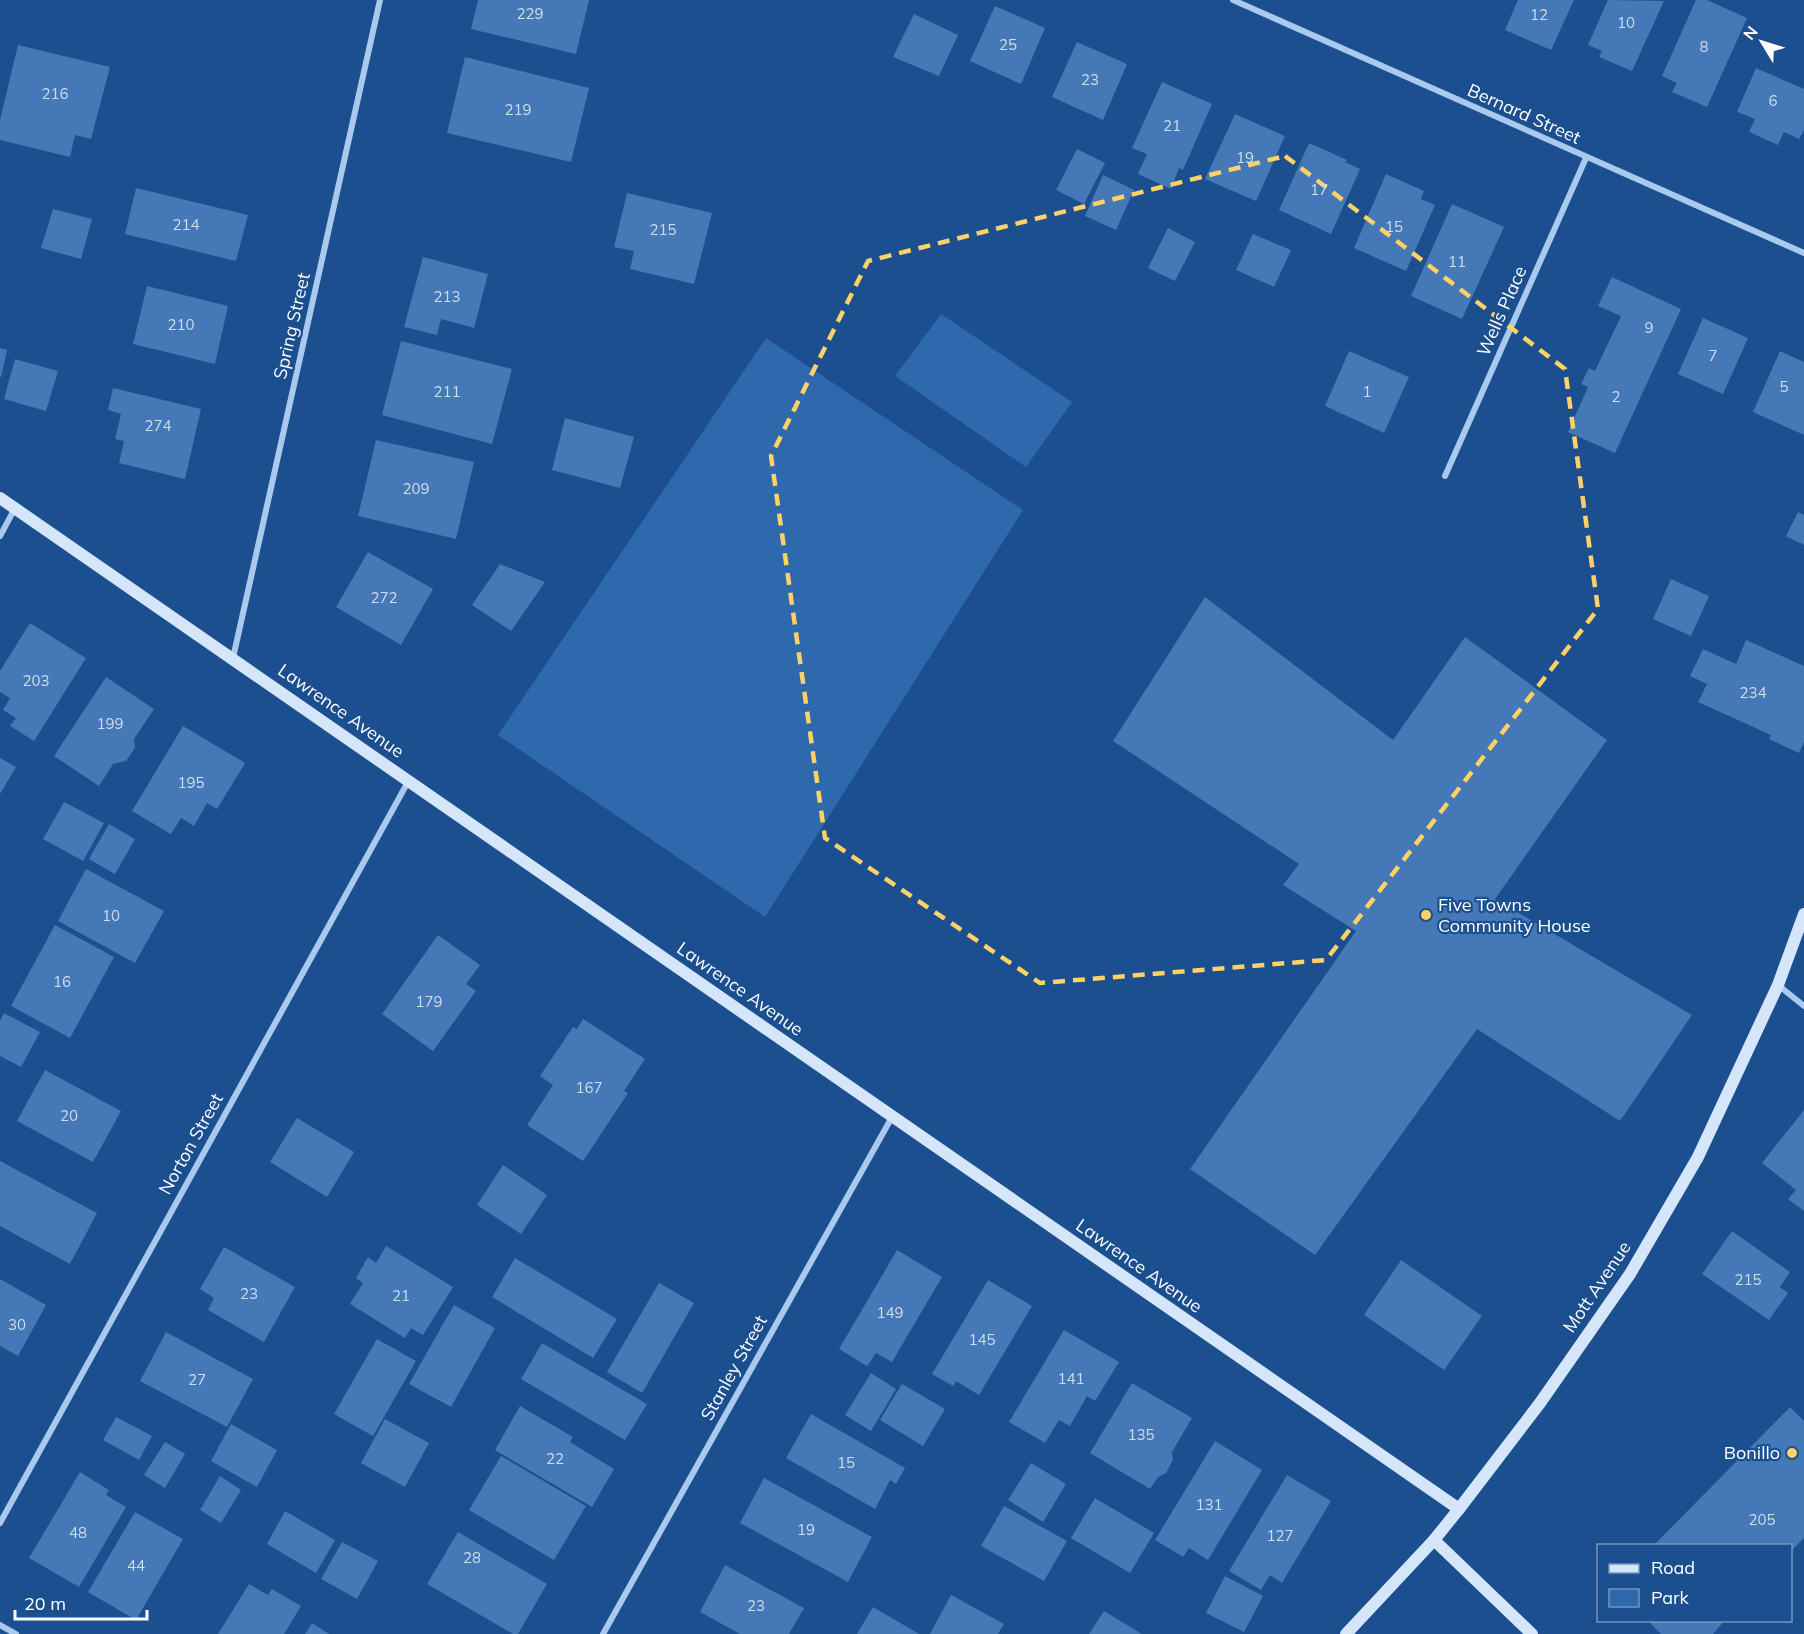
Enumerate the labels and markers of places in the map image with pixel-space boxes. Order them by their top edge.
place label: Five Towns Community House [1438,893,1591,937]
marker: Five Towns Community House [1419,908,1433,922]
place label: Bonillo [1724,1441,1780,1464]
marker: Bonillo [1785,1446,1799,1460]

